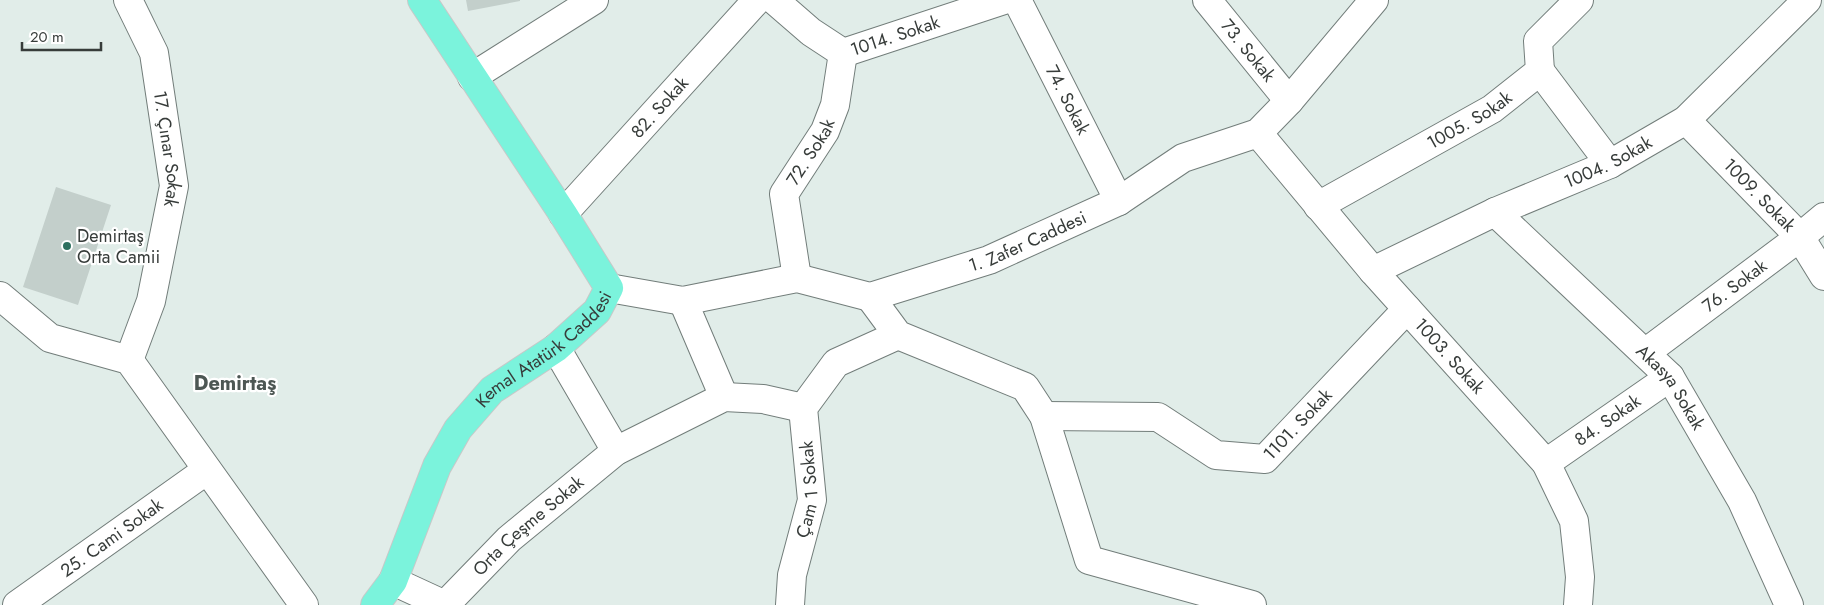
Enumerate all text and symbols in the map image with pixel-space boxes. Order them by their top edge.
street label: 1014. Sokak [847,9,943,63]
street label: 73. Sokak [1215,14,1281,87]
scale bar [22,20,101,52]
text: 20 m [30,26,64,48]
street label: 74. Sokak [1039,61,1096,139]
street label: 82. Sokak [625,71,695,144]
street label: 1005. Sokak [1422,85,1518,156]
street label: 17. Çınar Sokak [147,89,187,209]
street label: 72. Sokak [780,115,842,191]
street label: 1004. Sokak [1560,129,1657,195]
street label: 1009. Sokak [1717,153,1801,238]
street label: 1. Zafer Caddesi [965,205,1091,279]
place label: Demirtaş Orta Camii [77,223,160,270]
marker: Demirtaş Orta Camii [61,240,73,252]
street label: 76. Sokak [1697,253,1772,319]
street label: Kemal Atatürk Caddesi [469,286,618,413]
street label: 1003. Sokak [1408,312,1491,400]
street label: Akasya Sokak [1630,338,1711,435]
district label: Demirtaş [194,369,276,398]
street label: 1101. Sokak [1257,383,1338,466]
street label: 84. Sokak [1569,388,1646,452]
street label: Çam 1 Sokak [789,440,825,541]
street label: Orta Çeşme Sokak [467,470,589,582]
street label: 25. Cami Sokak [55,492,168,583]

